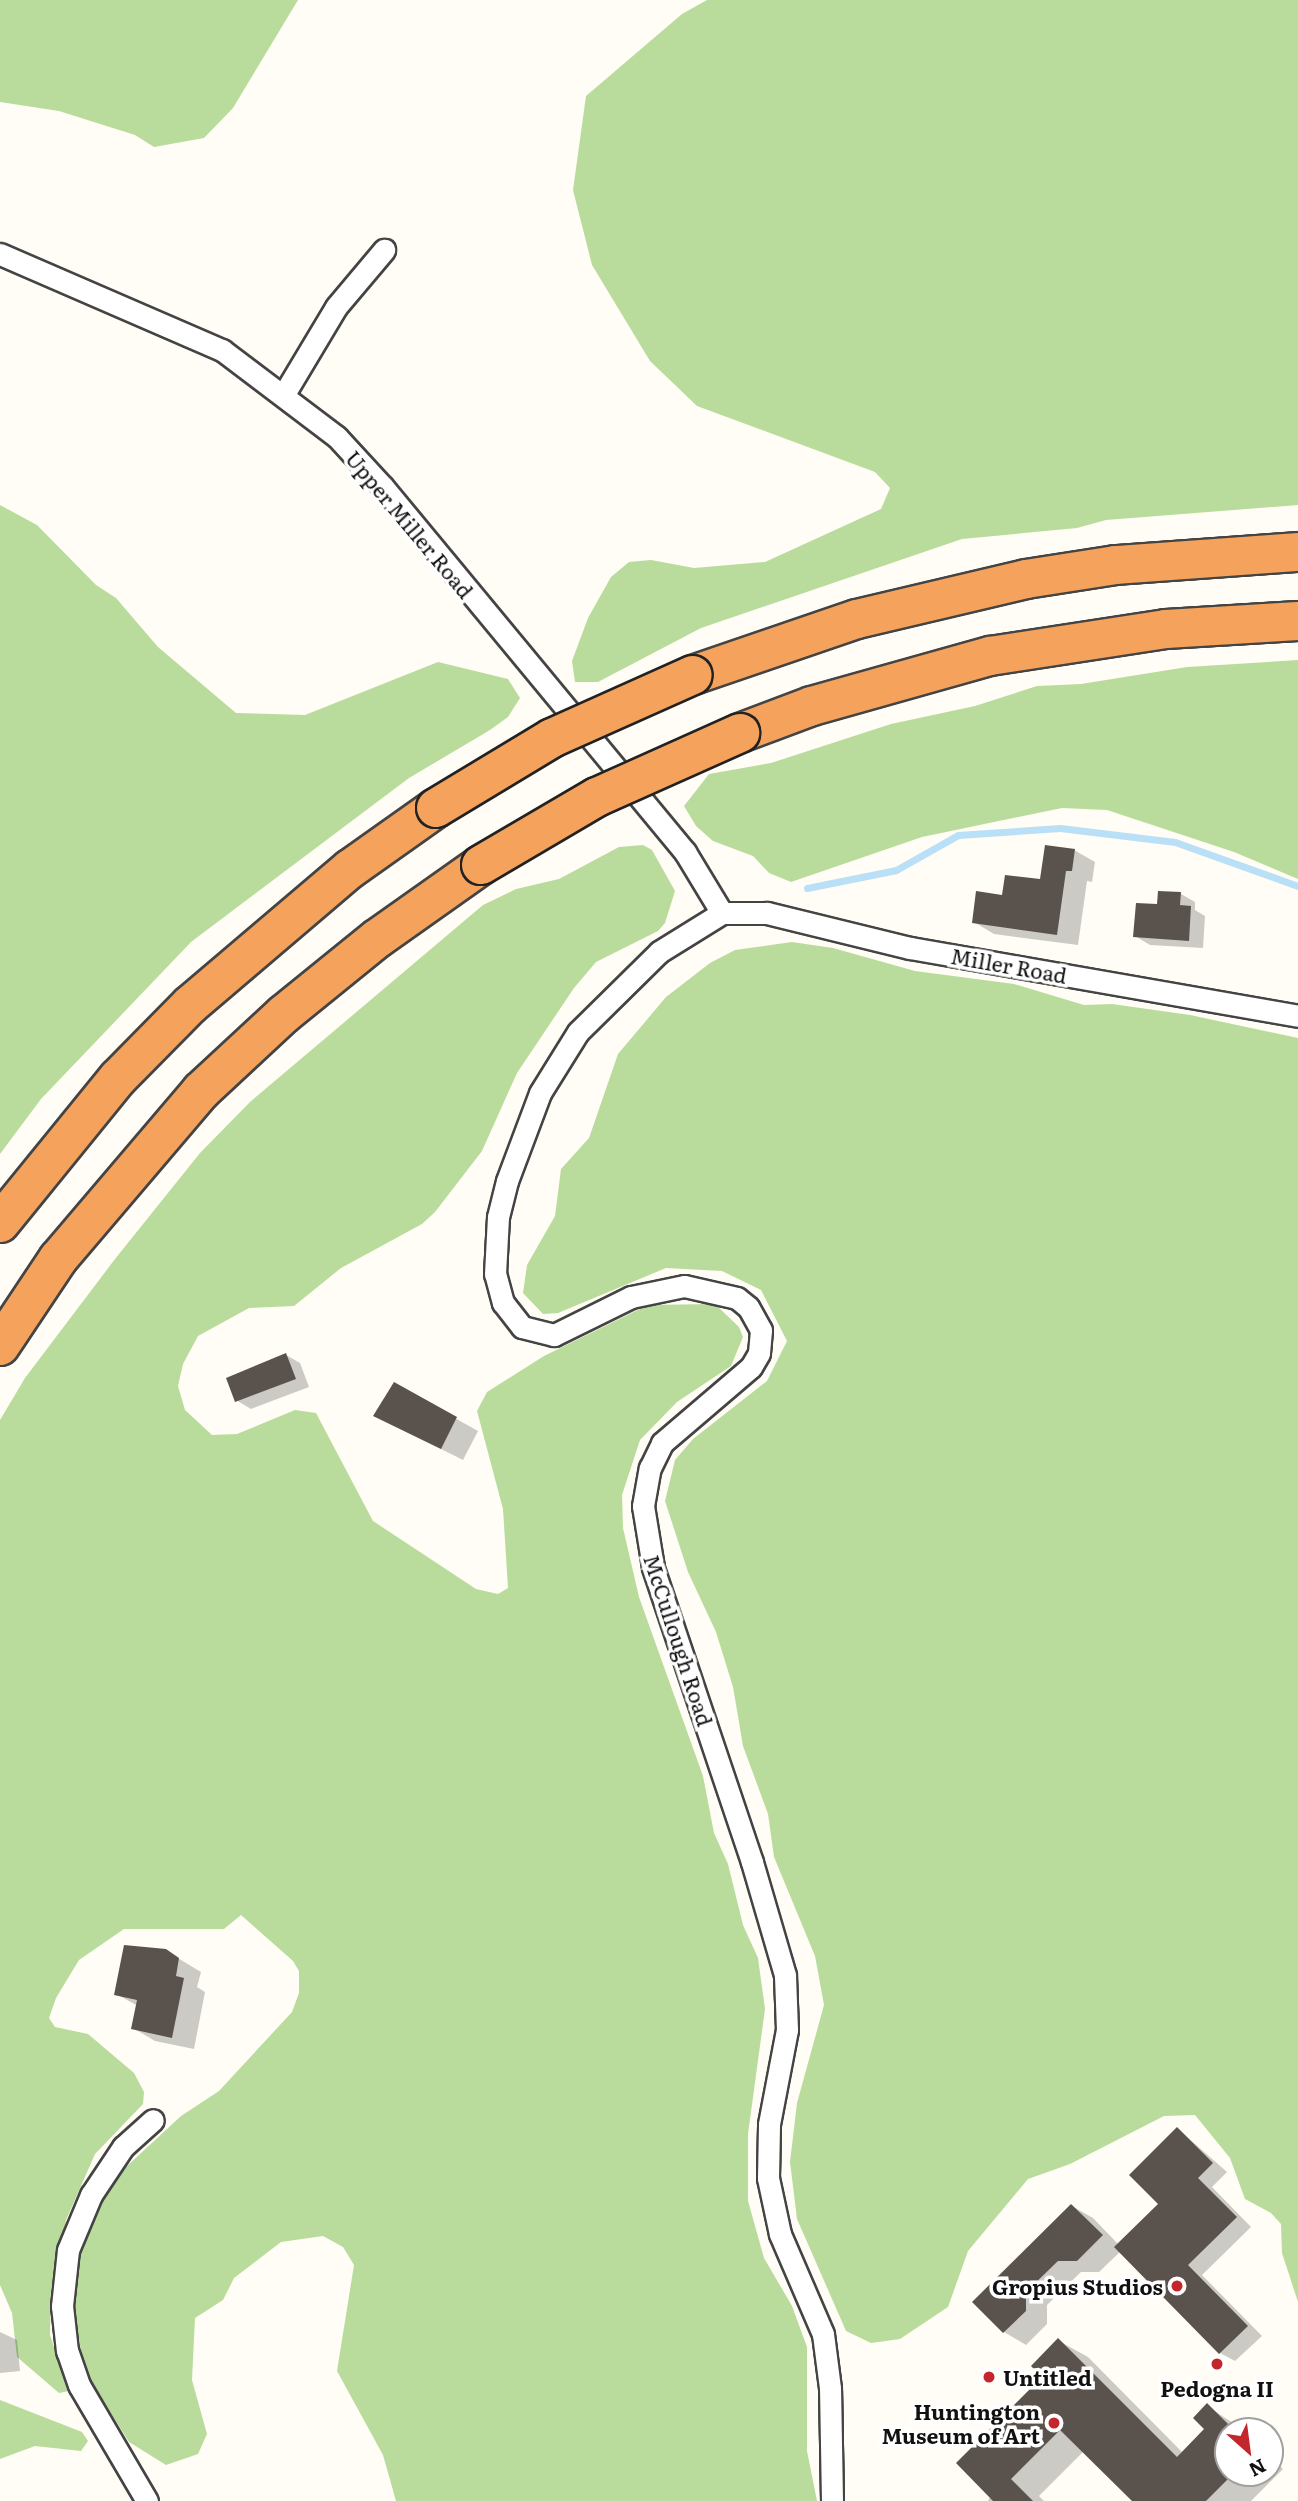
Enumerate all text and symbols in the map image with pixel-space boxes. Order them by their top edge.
street label: Upper Miller Road [341,445,479,603]
street label: Miller Road [949,942,1069,988]
street label: McCullough Road [639,1551,719,1729]
place label: Gropius Studios [992,2273,1163,2299]
marker: Gropius Studios [1169,2278,1185,2294]
marker: Pedogna II [1209,2356,1225,2372]
place label: Untitled [1003,2364,1092,2390]
marker: Untitled [981,2369,997,2385]
place label: Pedogna II [1160,2375,1274,2401]
place label: Huntington Museum of Art [882,2398,1040,2448]
marker: Huntington Museum of Art [1046,2415,1062,2431]
north arrow [1214,2417,1284,2487]
text: N [1244,2453,1272,2485]

